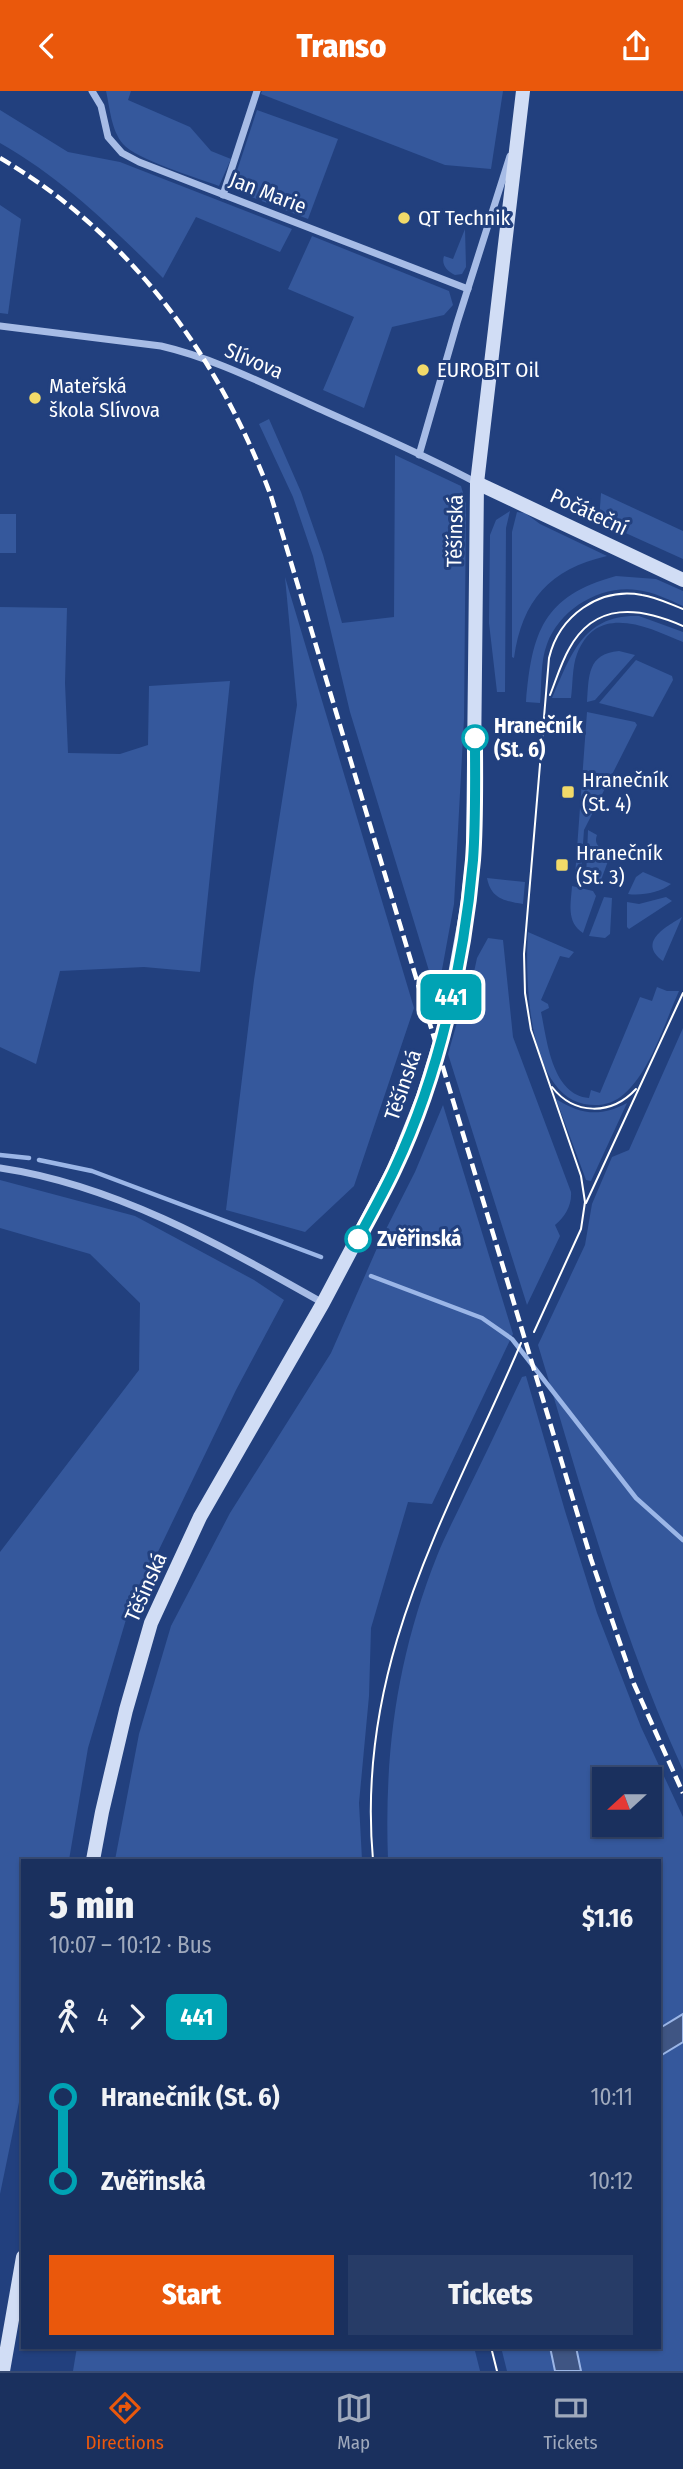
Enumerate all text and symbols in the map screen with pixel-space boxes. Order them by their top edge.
icon: back [28,27,66,65]
text: Transo [297,27,386,65]
icon: share [617,27,655,65]
street label: Jan Marie [226,166,310,220]
place label: QT Technik [418,205,510,231]
marker: QT Technik [396,210,412,226]
street label: Slívova [221,337,287,385]
place label: EUROBIT Oil [437,357,540,383]
marker: EUROBIT Oil [415,362,431,378]
place label: Mateřská škola Slívova [49,373,160,423]
marker: Mateřská škola Slívova [27,390,43,406]
street label: Počáteční [546,483,632,541]
street label: Těšínská [441,494,469,568]
place label: Hranečník (St. 6) [494,713,583,763]
marker: Hranečník (St. 6) [462,725,488,751]
place label: Hranečník (St. 4) [582,767,669,817]
marker: Hranečník (St. 4) [560,784,576,800]
place label: Hranečník (St. 3) [576,840,663,890]
marker: Hranečník (St. 3) [554,857,570,873]
line badge: 441 [411,974,491,1020]
text: 441 [434,983,468,1011]
street label: Těšínská [379,1046,427,1124]
marker: Zvěřinská [345,1226,371,1252]
place label: Zvěřinská [377,1226,462,1252]
street label: Těšínská [119,1548,173,1626]
north arrow [592,1767,662,1837]
map controls [592,1767,662,1837]
text: 5 min [49,1882,134,1928]
text: $1.16 [582,1903,633,1934]
text: 10:07 – 10:12 · Bus [49,1931,212,1959]
icon: walk [49,1998,87,2036]
icon: forward [118,1998,156,2036]
text: 4 [97,2003,108,2031]
text: 441 [180,2003,213,2031]
text: Hranečník (St. 6) [101,2082,280,2113]
text: 10:11 [590,2083,633,2111]
text: Zvěřinská [101,2166,206,2197]
text: 10:12 [589,2167,633,2195]
button: Start [49,2255,334,2335]
button: Tickets [348,2255,633,2335]
tab: Directions [85,2389,164,2454]
tab: Map [335,2389,373,2454]
tab: Tickets [543,2389,598,2454]

